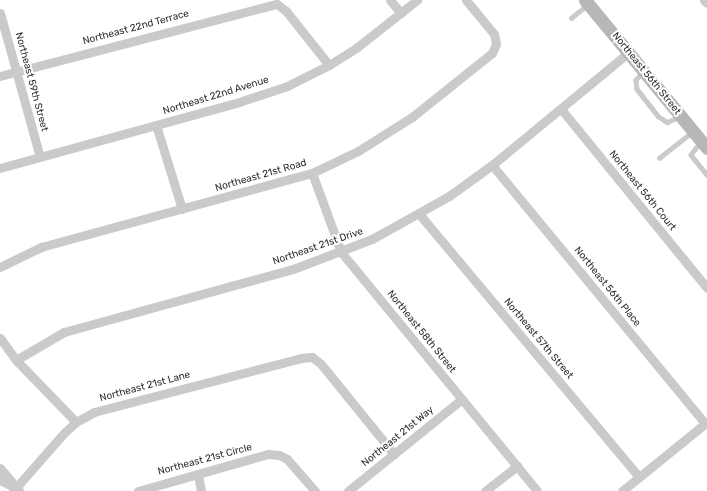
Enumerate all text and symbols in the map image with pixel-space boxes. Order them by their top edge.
street label: Northeast 22nd Terrace [81,8,191,48]
street label: Northeast 56th Street [609,30,683,118]
street label: Northeast 59th Street [12,31,50,133]
street label: Northeast 22nd Avenue [162,74,270,118]
street label: Northeast 56th Court [606,149,678,233]
street label: Northeast 21st Road [214,157,308,195]
street label: Northeast 21st Drive [271,226,365,268]
street label: Northeast 56th Place [571,245,643,329]
street label: Northeast 58th Street [384,288,458,376]
street label: Northeast 57th Street [501,296,575,382]
street label: Northeast 21st Lane [98,369,192,405]
street label: Northeast 21st Way [359,404,437,470]
street label: Northeast 21st Circle [157,442,253,478]

